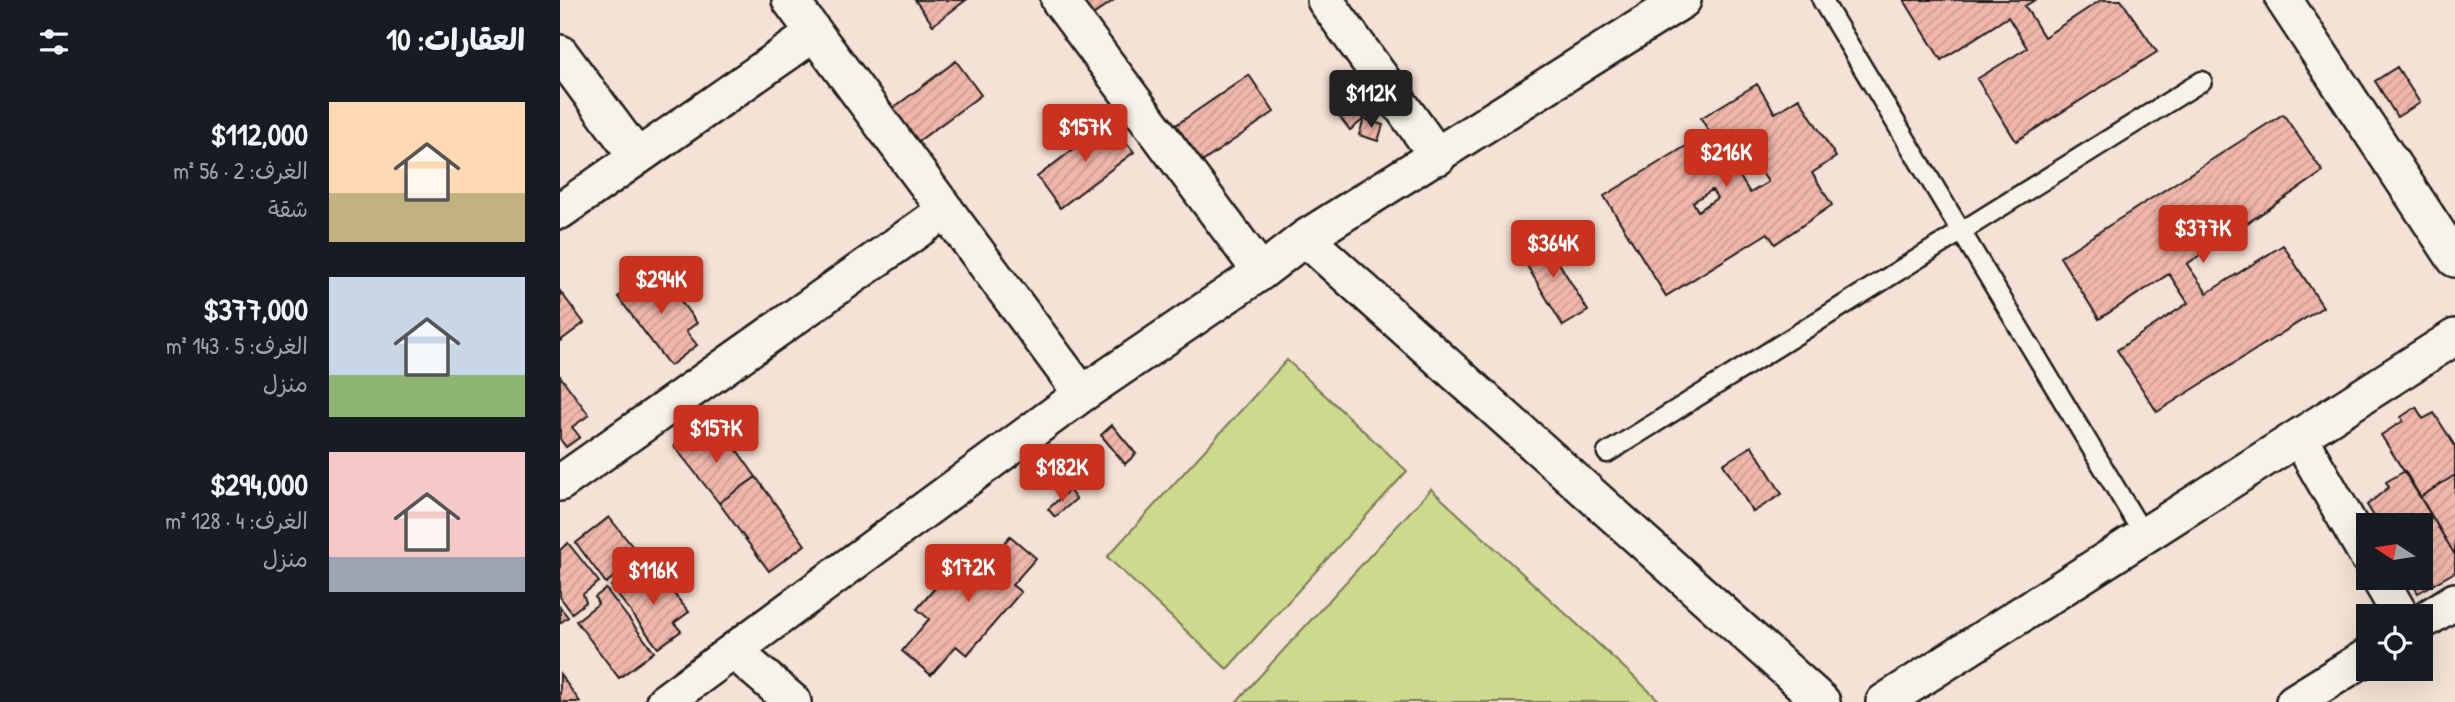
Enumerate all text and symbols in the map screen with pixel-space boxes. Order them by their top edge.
text: العقارات: 10 [386,19,525,59]
icon: filters [35,23,73,61]
pin: $112K [1322,71,1420,130]
text: $112K [1345,77,1397,108]
pin: $157K [1036,104,1134,164]
text: $157K [1058,111,1112,142]
text: $112,000 [211,114,308,154]
icon: home [385,130,469,214]
pin: $216K [1677,130,1775,189]
text: $216K [1700,136,1752,167]
text: الغرف: 2 · 56 m² [173,155,308,186]
text: شقة [268,193,308,224]
pin: $377K [2154,205,2252,265]
text: $377K [2175,212,2231,243]
pin: $364K [1504,220,1602,280]
text: $364K [1527,227,1579,258]
pin: $294K [612,256,710,316]
text: $294K [635,263,687,294]
text: $377,000 [203,289,308,329]
icon: home [385,305,469,389]
text: الغرف: 5 · 143 m² [166,330,308,361]
text: منزل [263,368,308,399]
pin: $157K [667,406,765,465]
text: $157K [689,412,743,443]
pin: $182K [1013,444,1111,504]
text: $182K [1036,451,1088,482]
text: $294,000 [210,464,308,504]
icon: home [385,480,469,564]
text: الغرف: 4 · 128 m² [165,505,308,536]
north arrow [2356,513,2432,590]
map controls [2356,513,2433,681]
text: منزل [263,543,308,574]
pin: $172K [919,544,1017,604]
pin: $116K [604,548,702,607]
text: $172K [941,551,995,582]
text: $116K [628,554,678,585]
button: locate [2356,604,2433,681]

